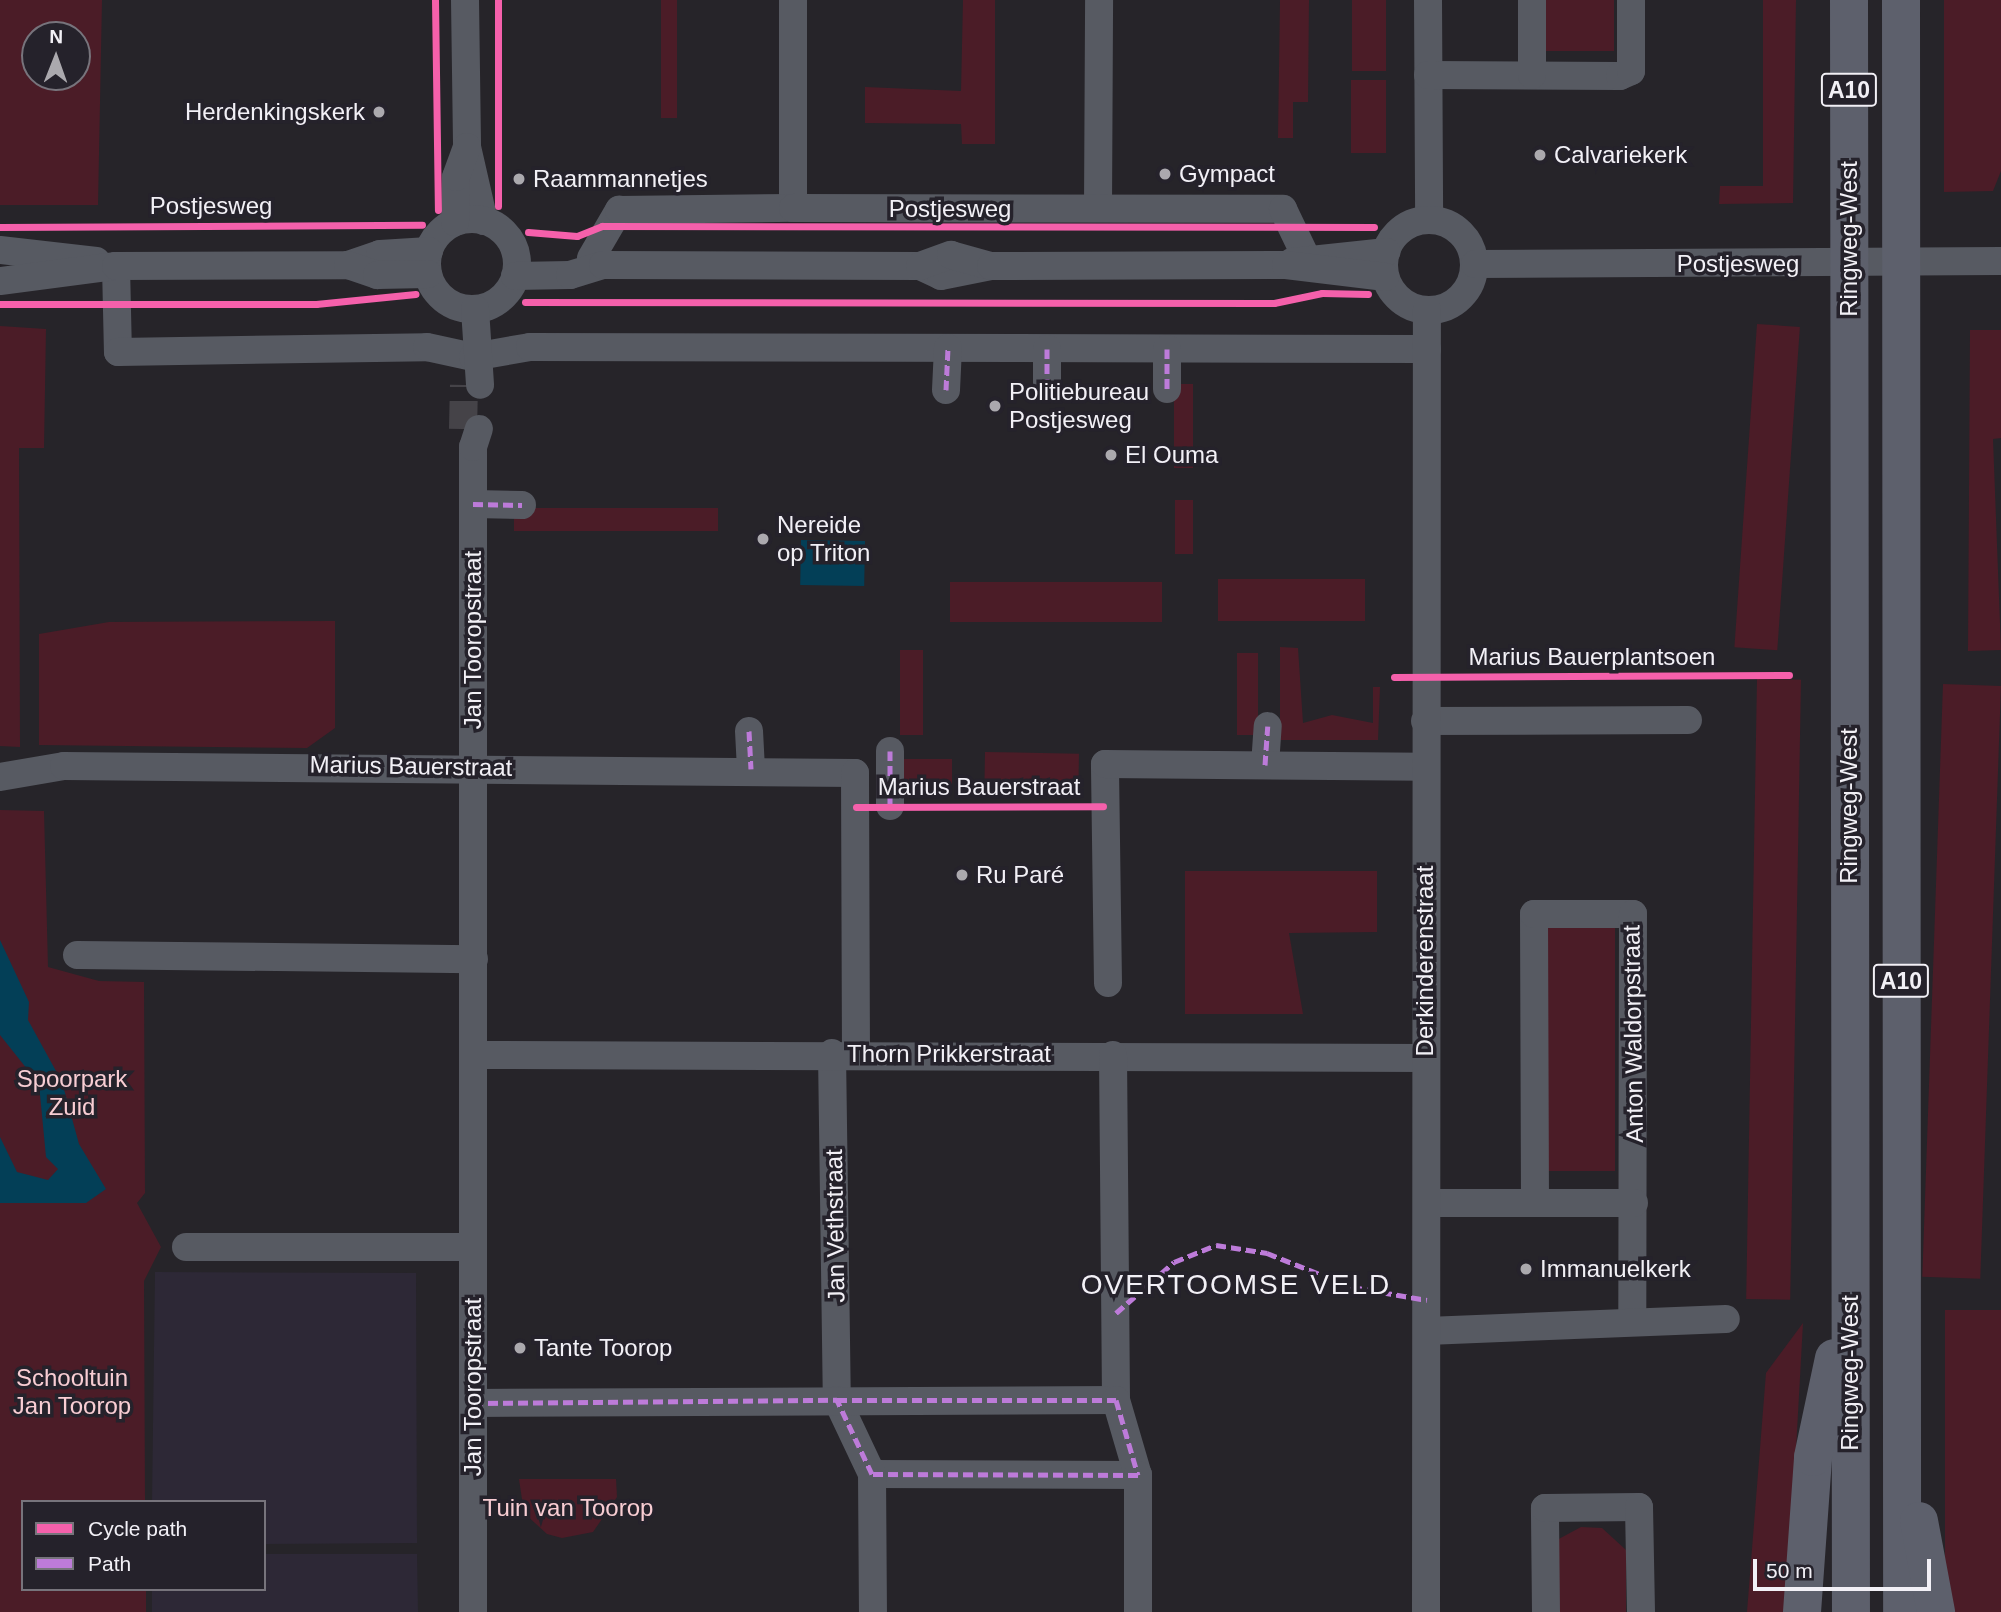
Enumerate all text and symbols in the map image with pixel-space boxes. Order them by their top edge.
north arrow [21,21,91,91]
text: N [49,26,63,47]
road number: A10 [1819,71,1879,110]
place label: Herdenkingskerk [185,98,365,126]
marker: Herdenkingskerk [371,104,387,120]
place label: Calvariekerk [1554,141,1687,169]
marker: Calvariekerk [1532,147,1548,163]
place label: Gympact [1179,160,1275,188]
street label: Ringweg-West [1835,161,1863,317]
place label: Raammannetjes [533,165,708,193]
marker: Gympact [1157,166,1173,182]
marker: Raammannetjes [511,171,527,187]
street label: Postjesweg [150,192,272,220]
street label: Postjesweg [889,195,1011,223]
street label: Postjesweg [1677,250,1799,278]
place label: Politiebureau Postjesweg [1009,378,1149,434]
marker: Politiebureau Postjesweg [987,398,1003,414]
place label: El Ouma [1125,441,1218,469]
marker: El Ouma [1103,447,1119,463]
place label: Nereide op Triton [777,511,871,567]
marker: Nereide op Triton [755,531,771,547]
street label: Jan Tooropstraat [459,551,487,729]
street label: Marius Bauerplantsoen [1469,643,1715,671]
street label: Ringweg-West [1835,728,1863,884]
street label: Marius Bauerstraat [309,750,513,782]
street label: Marius Bauerstraat [878,773,1080,801]
place label: Ru Paré [976,861,1064,889]
street label: Derkinderenstraat [1411,866,1439,1056]
marker: Ru Paré [954,867,970,883]
street label: Anton Waldorpstraat [1617,925,1649,1143]
road number: A10 [1871,962,1931,1000]
street label: Thorn Prikkerstraat [847,1040,1051,1068]
park label: Spoorpark Zuid [17,1065,127,1121]
street label: Jan Vethstraat [819,1149,851,1303]
place label: Immanuelkerk [1540,1255,1691,1283]
marker: Immanuelkerk [1518,1261,1534,1277]
district label: OVERTOOMSE VELD [1083,1268,1389,1302]
street label: Ringweg-West [1836,1295,1864,1451]
street label: Jan Tooropstraat [459,1298,487,1476]
place label: Tante Toorop [534,1334,673,1362]
marker: Tante Toorop [512,1340,528,1356]
park label: Schooltuin Jan Toorop [13,1364,131,1420]
park label: Tuin van Toorop [482,1494,654,1522]
legend [21,1500,266,1591]
text: Cycle path [88,1517,187,1540]
scale bar [1756,1546,1934,1590]
text: Path [88,1552,131,1575]
text: 50 m [1766,1559,1813,1582]

